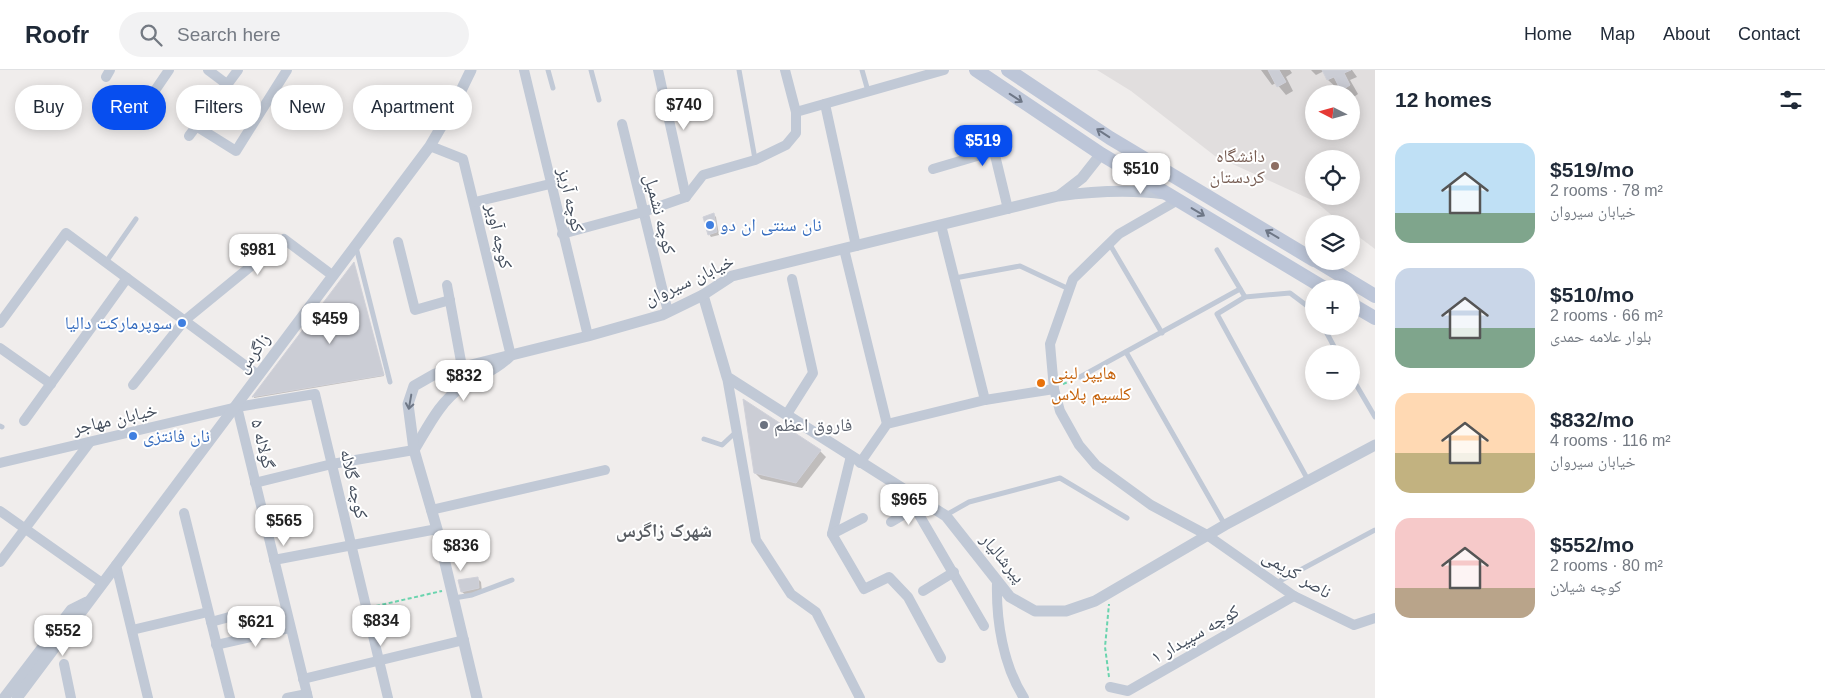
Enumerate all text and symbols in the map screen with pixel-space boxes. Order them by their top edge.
search box [119,12,469,57]
text: Roofr [25,21,89,48]
icon: search [137,21,165,49]
text: Search here [177,24,281,45]
text: Home [1524,24,1572,44]
text: Map [1600,24,1635,44]
text: About [1663,24,1710,44]
text: Contact [1738,24,1800,44]
chip: Buy [15,85,82,130]
chip: Rent [92,85,166,130]
chip: Filters [176,85,261,130]
chip: New [271,85,343,130]
chip: Apartment [353,85,472,130]
north arrow [1305,85,1360,140]
map controls [1305,85,1360,400]
icon: filters [1777,86,1805,114]
pin: $740 [654,88,714,131]
text: 12 homes [1395,88,1492,111]
one-way arrow [1009,93,1023,103]
text: $740 [666,96,702,113]
pin: $519 [953,124,1013,167]
one-way arrow [1096,127,1110,137]
text: $519 [965,132,1001,149]
place label: دانشگاه کردستان [1209,146,1266,188]
button: locate [1305,150,1360,205]
pin: $510 [1111,152,1171,195]
text: $519/mo [1550,158,1634,181]
text: $510 [1123,160,1159,177]
marker: دانشگاه کردستان [1269,160,1281,172]
icon: home [1435,163,1495,223]
street label: کوچه آریز [553,165,588,235]
street label: کوچه نشمیل [639,172,680,257]
text: 2 rooms · 78 m² [1550,182,1663,199]
street label: کوچه آویر [481,200,516,271]
text: خیابان سیروان [1550,203,1636,220]
one-way arrow [1191,207,1205,217]
place label: نان سنتی ان دو [720,215,822,236]
button: layers [1305,215,1360,270]
marker: نان سنتی ان دو [704,219,716,231]
one-way arrow [1265,229,1279,239]
pin: $981 [228,234,288,276]
text: $981 [240,241,276,258]
street label: خیابان سیروان [641,251,737,310]
button: + [1305,280,1360,335]
text: $510/mo [1550,283,1634,306]
icon: home [1435,288,1495,348]
pin: $459 [300,302,360,345]
text: 2 rooms · 66 m² [1550,307,1663,324]
text: $459 [312,310,348,327]
place label: سوپرمارکت دالیا [65,313,172,334]
marker: سوپرمارکت دالیا [176,317,188,329]
text: بلوار علامه حمدی [1550,328,1651,345]
street label: زاگرس [232,329,275,377]
button: − [1305,345,1360,400]
pin: $832 [434,360,494,402]
place label: هایپر لبنی کلسیم پلاس [1051,363,1132,406]
text: $832 [446,367,482,384]
marker: هایپر لبنی کلسیم پلاس [1035,377,1047,389]
one-way arrow [405,393,415,409]
street label: خیابان مهاجر [70,400,159,440]
text: $832/mo [1550,408,1634,431]
icon: home [1435,413,1495,473]
place label: فاروق اعظم [774,415,852,437]
street label: گولاله ۵ [247,417,279,471]
marker: فاروق اعظم [758,419,770,431]
place label: نان فانتزی [143,426,210,447]
marker: نان فانتزی [127,430,139,442]
text: 4 rooms · 116 m² [1550,432,1671,449]
street label: کوچه گلاله [336,447,372,521]
text: خیابان سیروان [1550,453,1636,470]
pin: $965 [879,484,939,526]
text: $965 [891,491,927,508]
pin: $565 [254,504,314,547]
text: $565 [266,512,302,529]
district label: شهرک زاگرس [616,520,712,542]
street label: پیرشالیار [975,529,1029,587]
pin: $836 [431,530,491,572]
text: $552/mo [1550,533,1634,556]
text: $836 [443,537,479,554]
icon: home [1435,538,1495,598]
street label: ناصر کریمی [1258,546,1335,603]
text: 2 rooms · 80 m² [1550,557,1663,574]
text: کوچه شیلان [1550,578,1621,595]
street label: کوچه سپیدار ۱ [1147,601,1244,668]
pin: $834 [351,604,411,647]
pin: $621 [226,606,286,648]
text: $834 [363,612,399,629]
text: $621 [238,613,274,630]
pin: $552 [33,614,93,657]
text: $552 [45,622,81,639]

